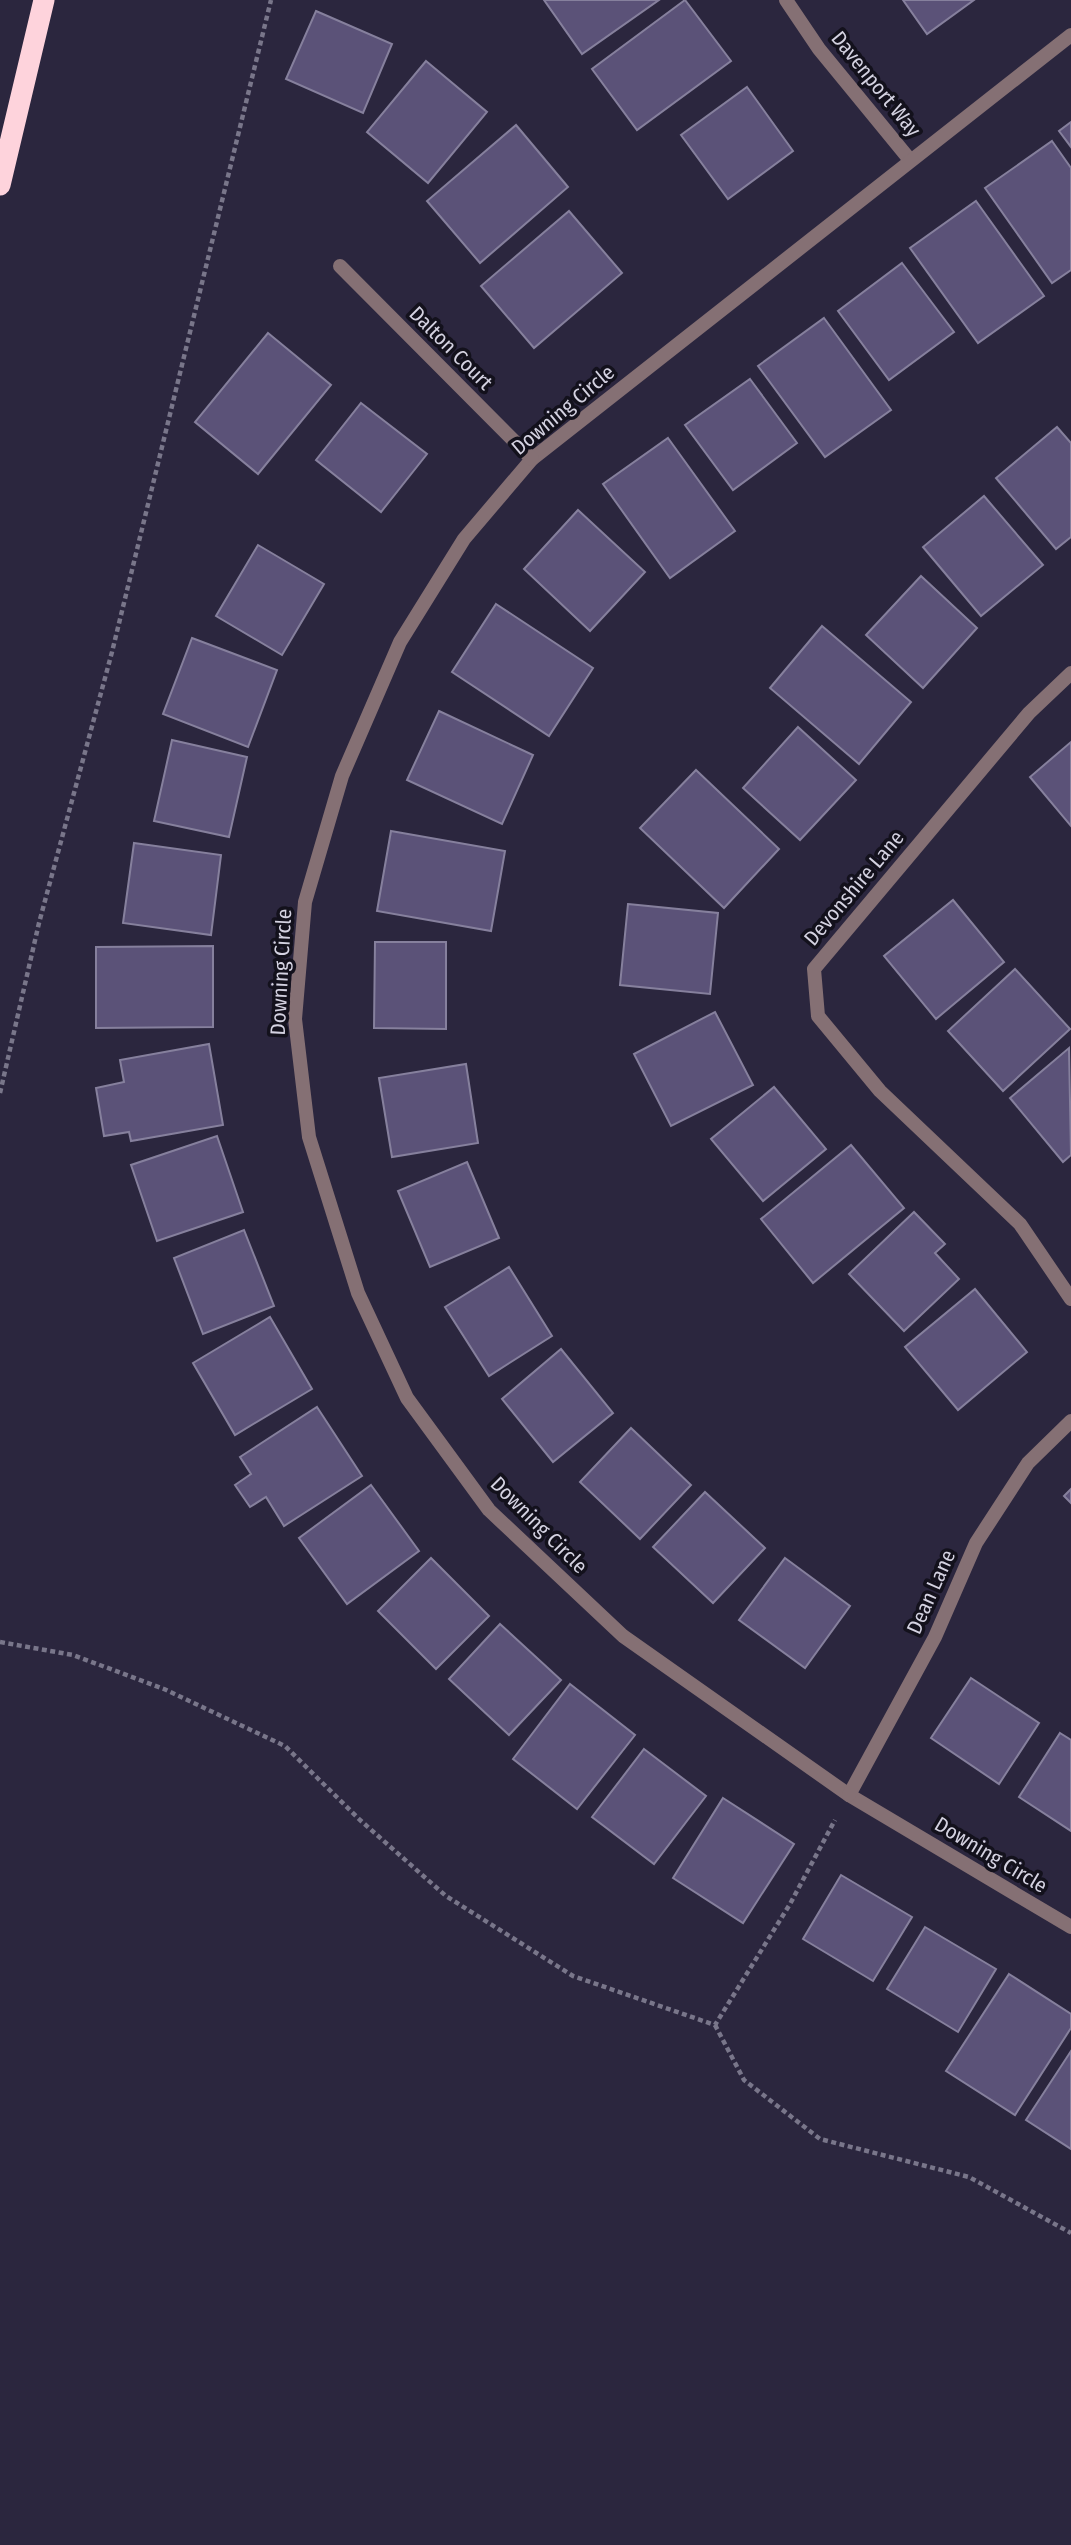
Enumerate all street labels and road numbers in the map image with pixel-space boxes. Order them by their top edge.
street label: Davenport Way [825,26,927,143]
street label: Dalton Court [404,301,498,395]
street label: Downing Circle [506,359,620,461]
street label: Devonshire Lane [798,825,910,951]
street label: Downing Circle [265,908,297,1036]
street label: Downing Circle [485,1471,593,1579]
street label: Dean Lane [901,1546,961,1638]
street label: Downing Circle [930,1811,1052,1899]

